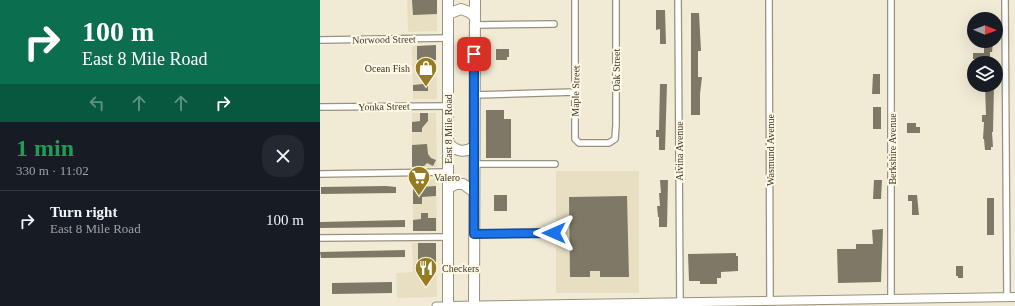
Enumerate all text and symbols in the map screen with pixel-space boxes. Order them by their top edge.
north arrow [967,12,1003,48]
map controls [967,12,1003,92]
icon: right [16,16,68,68]
text: 100 m [82,16,154,47]
street label: Norwood Street [352,33,416,46]
pin [457,37,491,71]
icon: arrive [463,43,485,65]
text: East 8 Mile Road [82,49,207,69]
street label: Oak Street [611,49,622,91]
shop icon: Ocean Fish [413,55,439,88]
button: layers [967,56,1003,92]
place label: Ocean Fish [365,63,410,74]
street label: Maple Street [570,65,581,117]
icon: left [86,92,108,114]
icon: ahead [128,92,150,114]
icon: ahead [170,92,192,114]
icon: right [212,92,234,114]
street label: East 8 Mile Road [443,94,454,164]
street label: Yonka Street [358,101,410,112]
street label: Wasmund Avenue [765,113,776,186]
street label: Berkshire Avenue [887,113,898,185]
street label: Alvina Avenue [674,121,685,181]
text: 1 min [16,135,74,161]
button: close [262,135,304,177]
text: 330 m · 11:02 [16,163,89,178]
supermarket icon: Valero [406,164,432,197]
place label: Valero [434,172,460,183]
text: Turn right [50,204,117,220]
icon: right [16,210,38,232]
text: 100 m [266,212,304,228]
position arrow [533,212,575,254]
text: East 8 Mile Road [50,221,141,236]
restaurant icon: Checkers [413,255,439,288]
place label: Checkers [442,263,479,274]

